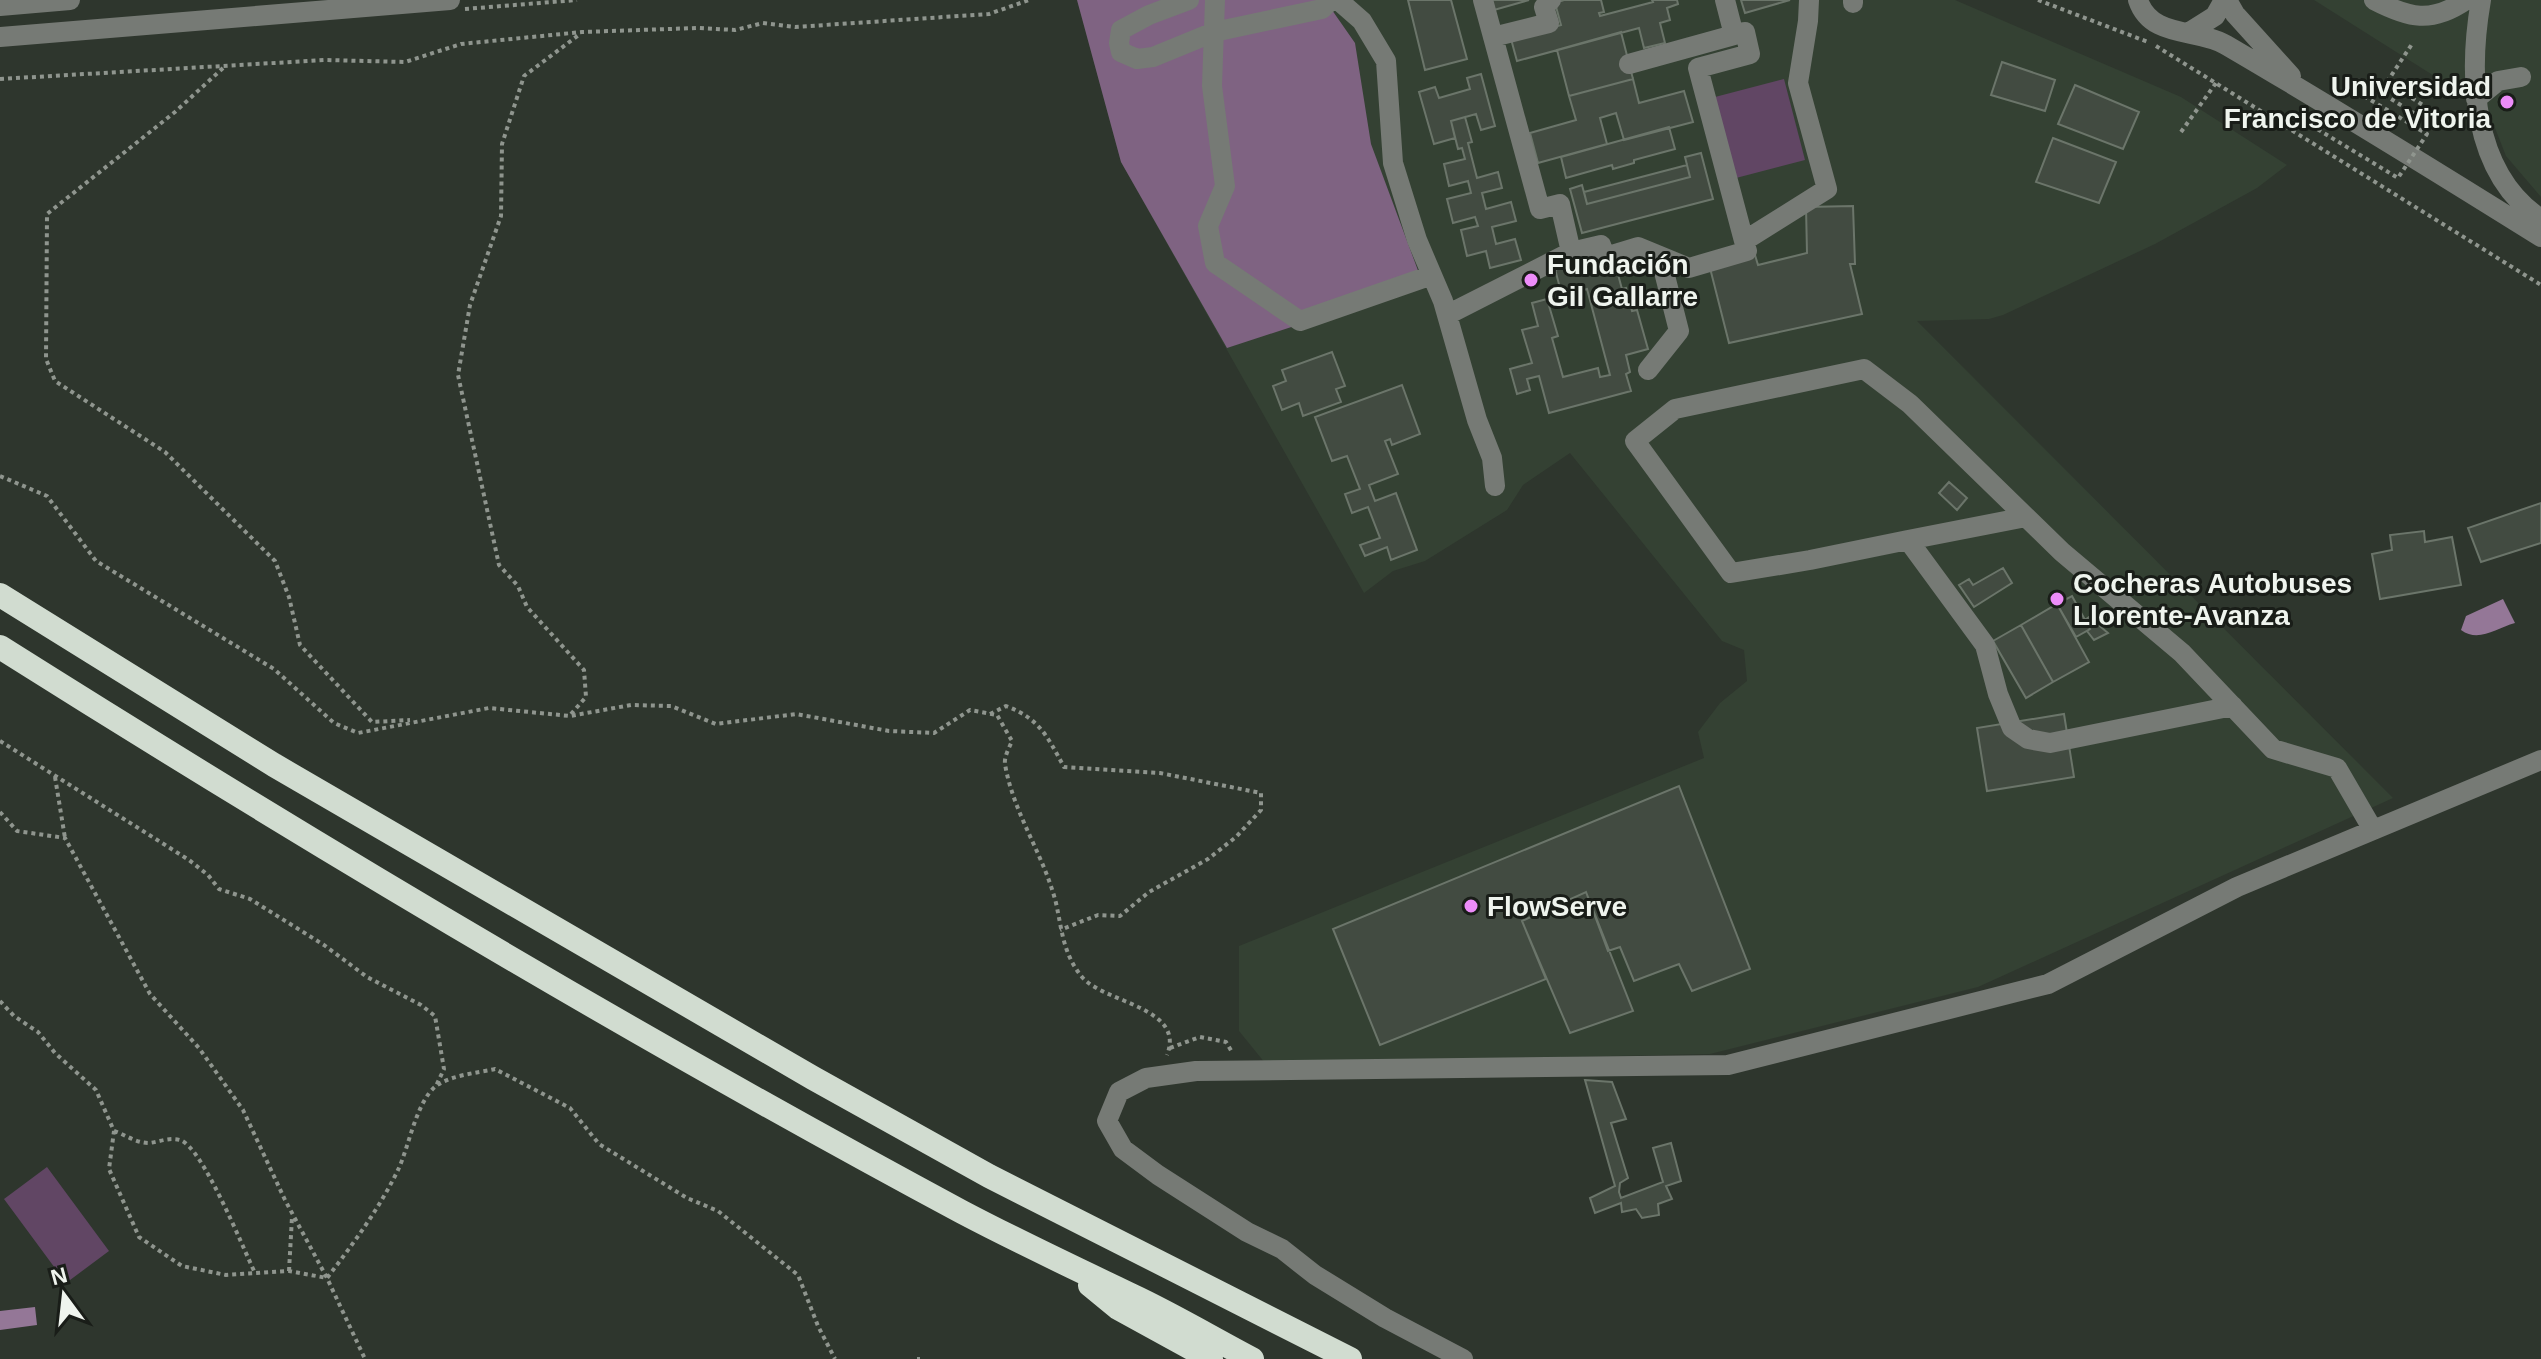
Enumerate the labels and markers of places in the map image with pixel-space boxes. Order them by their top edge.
place label: Universidad Francisco de Vitoria [2224,71,2491,134]
marker: Universidad Francisco de Vitoria [2498,93,2516,111]
place label: Fundación Gil Gallarre [1547,249,1698,312]
marker: Fundación Gil Gallarre [1522,271,1540,289]
place label: Cocheras Autobuses Llorente-Avanza [2073,568,2352,631]
marker: Cocheras Autobuses Llorente-Avanza [2048,590,2066,608]
place label: FlowServe [1487,891,1627,922]
marker: FlowServe [1462,897,1480,915]

